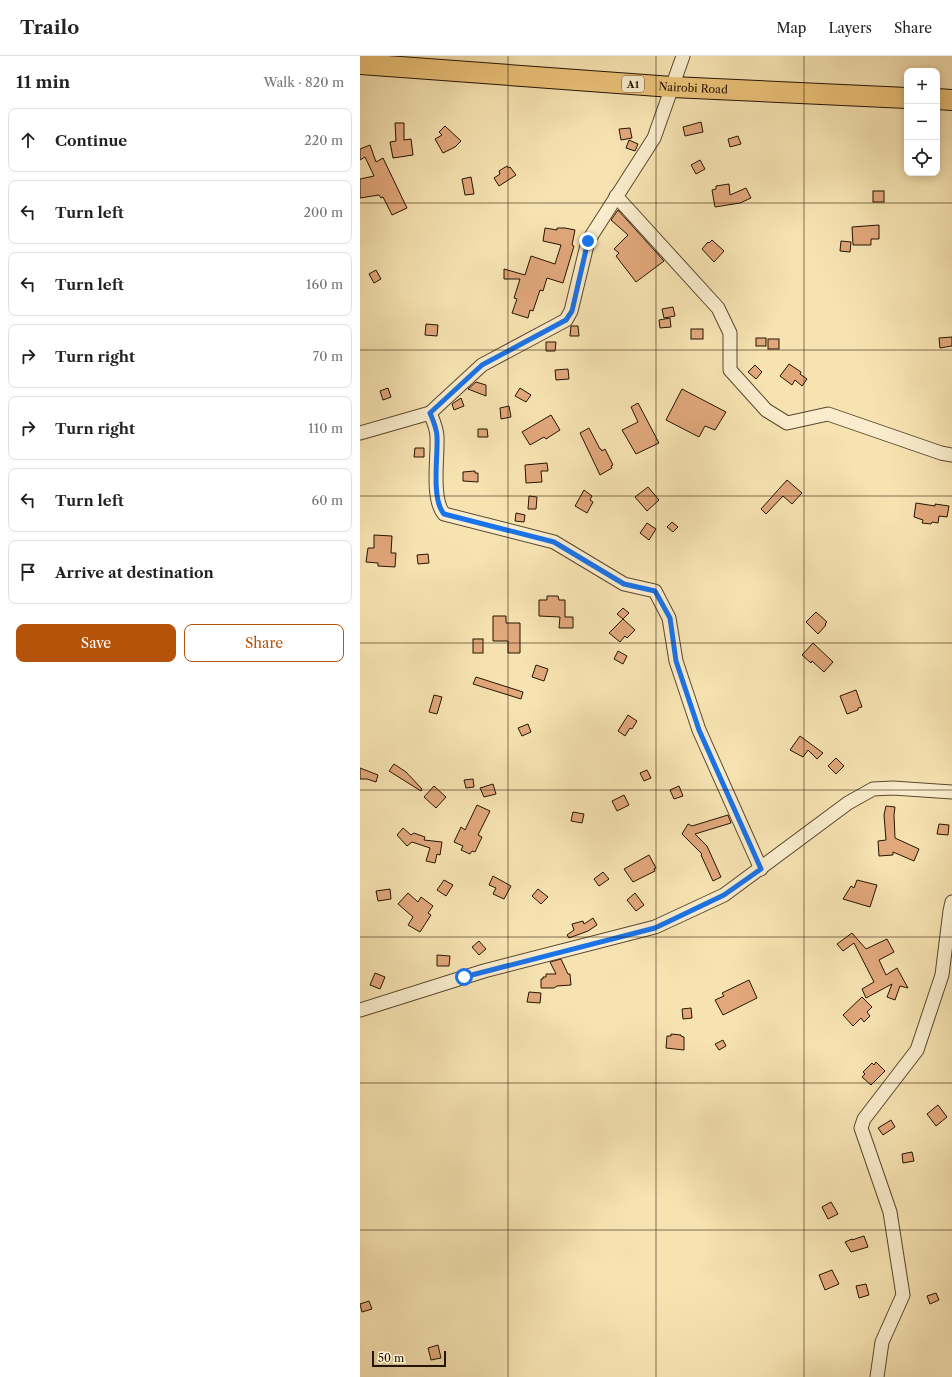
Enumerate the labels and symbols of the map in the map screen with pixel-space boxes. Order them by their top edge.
road number: A1 [622,76,644,92]
street label: Nairobi Road [658,79,728,97]
route end [579,232,597,250]
route start [455,968,473,986]
scale bar [372,1349,446,1368]

